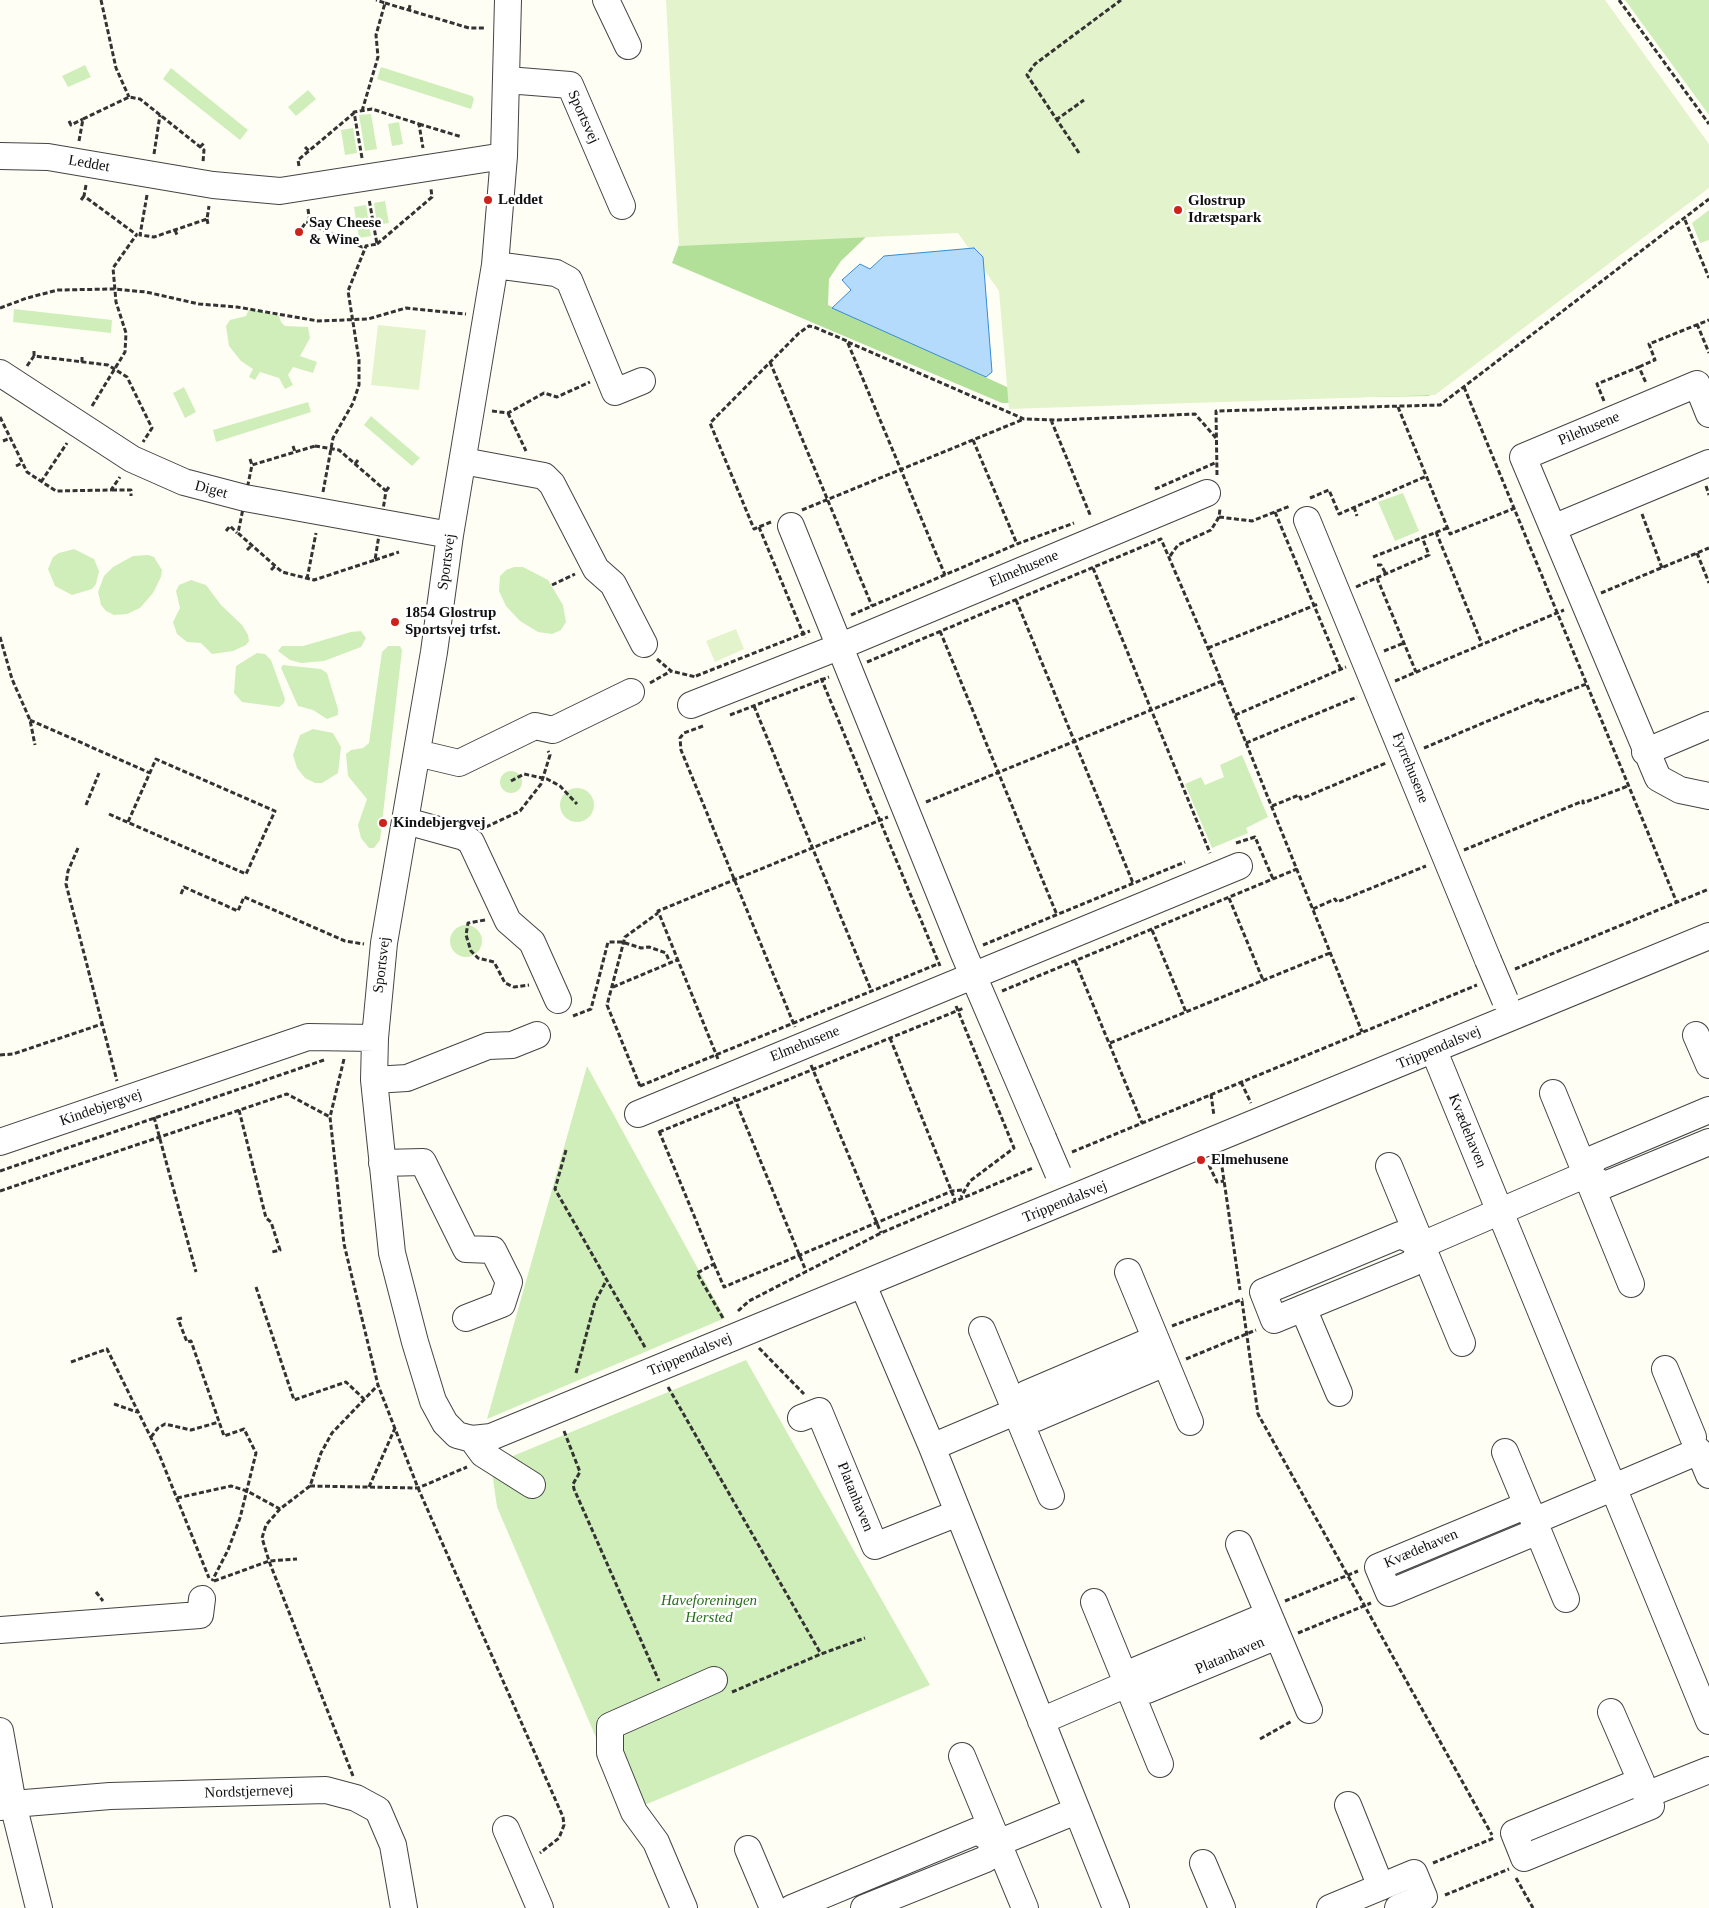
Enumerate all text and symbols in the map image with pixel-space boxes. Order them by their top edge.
street label: Sportsvej [563,87,603,147]
street label: Leddet [67,152,111,176]
place label: Leddet [498,191,543,209]
place label: Glostrup Idrætspark [1188,192,1261,227]
marker: Leddet [482,194,494,206]
marker: Glostrup Idrætspark [1172,204,1184,216]
place label: Say Cheese & Wine [309,214,381,249]
marker: Say Cheese & Wine [293,226,305,238]
street label: Pilehusene [1556,408,1622,450]
street label: Diget [193,477,229,503]
street label: Sportsvej [434,533,460,591]
street label: Elmehusene [987,546,1061,592]
place label: 1854 Glostrup Sportsvej trfst. [405,604,501,639]
marker: 1854 Glostrup Sportsvej trfst. [389,616,401,628]
street label: Fyrrehusene [1388,730,1432,806]
place label: Kindebjergvej [393,814,485,832]
marker: Kindebjergvej [377,817,389,829]
street label: Sportsvej [370,936,394,994]
street label: Elmehusene [768,1022,842,1066]
street label: Trippendalsvej [1394,1022,1484,1074]
street label: Kindebjergvej [58,1086,144,1130]
street label: Kvædehaven [1444,1091,1490,1171]
place label: Elmehusene [1211,1151,1289,1169]
marker: Elmehusene [1195,1154,1207,1166]
street label: Trippendalsvej [1020,1177,1110,1227]
street label: Trippendalsvej [645,1329,735,1381]
street label: Platanhaven [833,1460,877,1534]
street label: Kvædehaven [1381,1525,1461,1573]
park label: Haveforeningen Hersted [661,1592,757,1627]
street label: Platanhaven [1193,1633,1267,1679]
street label: Nordstjernevej [204,1781,294,1803]

